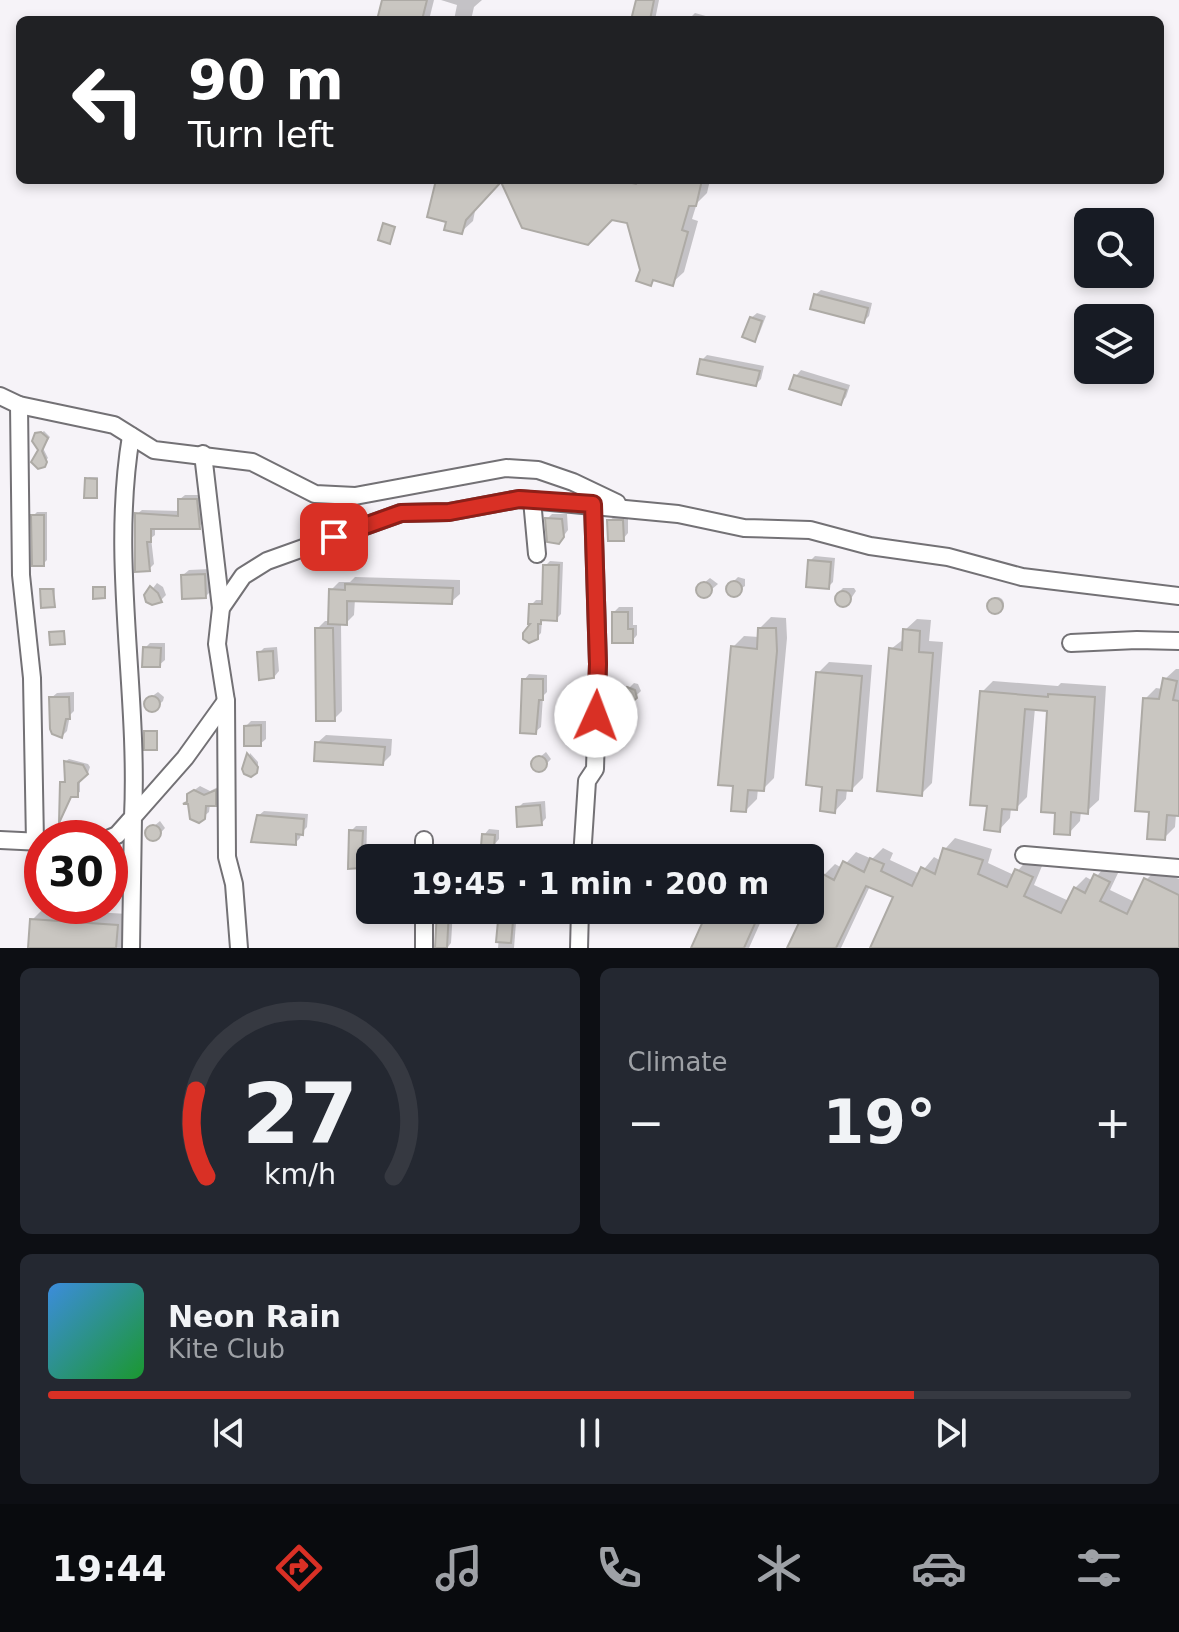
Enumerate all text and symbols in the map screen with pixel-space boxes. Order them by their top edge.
text: 90 m [188,47,344,112]
icon: left [56,48,160,152]
text: Turn left [188,114,334,155]
map controls [1074,208,1154,384]
button: search [1074,208,1154,288]
button: layers [1074,304,1154,384]
pin [300,503,368,571]
icon: arrive [312,515,356,559]
position arrow [554,674,638,758]
speed limit sign: 30 [24,820,128,924]
text: 19:45 · 1 min · 200 m [411,866,769,901]
text: Climate [628,1047,728,1077]
text: 27 [242,1066,358,1163]
text: 19° [823,1087,936,1157]
text: − [628,1097,664,1148]
text: + [1094,1097,1131,1148]
text: km/h [264,1157,336,1191]
text: Neon Rain [168,1299,341,1334]
text: Kite Club [168,1334,285,1364]
icon: previous [207,1411,251,1455]
icon: pause [568,1411,612,1455]
icon: next [929,1411,973,1455]
icon: directions [271,1540,327,1596]
icon: music [431,1540,487,1596]
icon: phone [591,1540,647,1596]
icon: climate [751,1540,807,1596]
icon: car [911,1540,967,1596]
icon: filters [1071,1540,1127,1596]
text: 19:44 [52,1548,167,1589]

